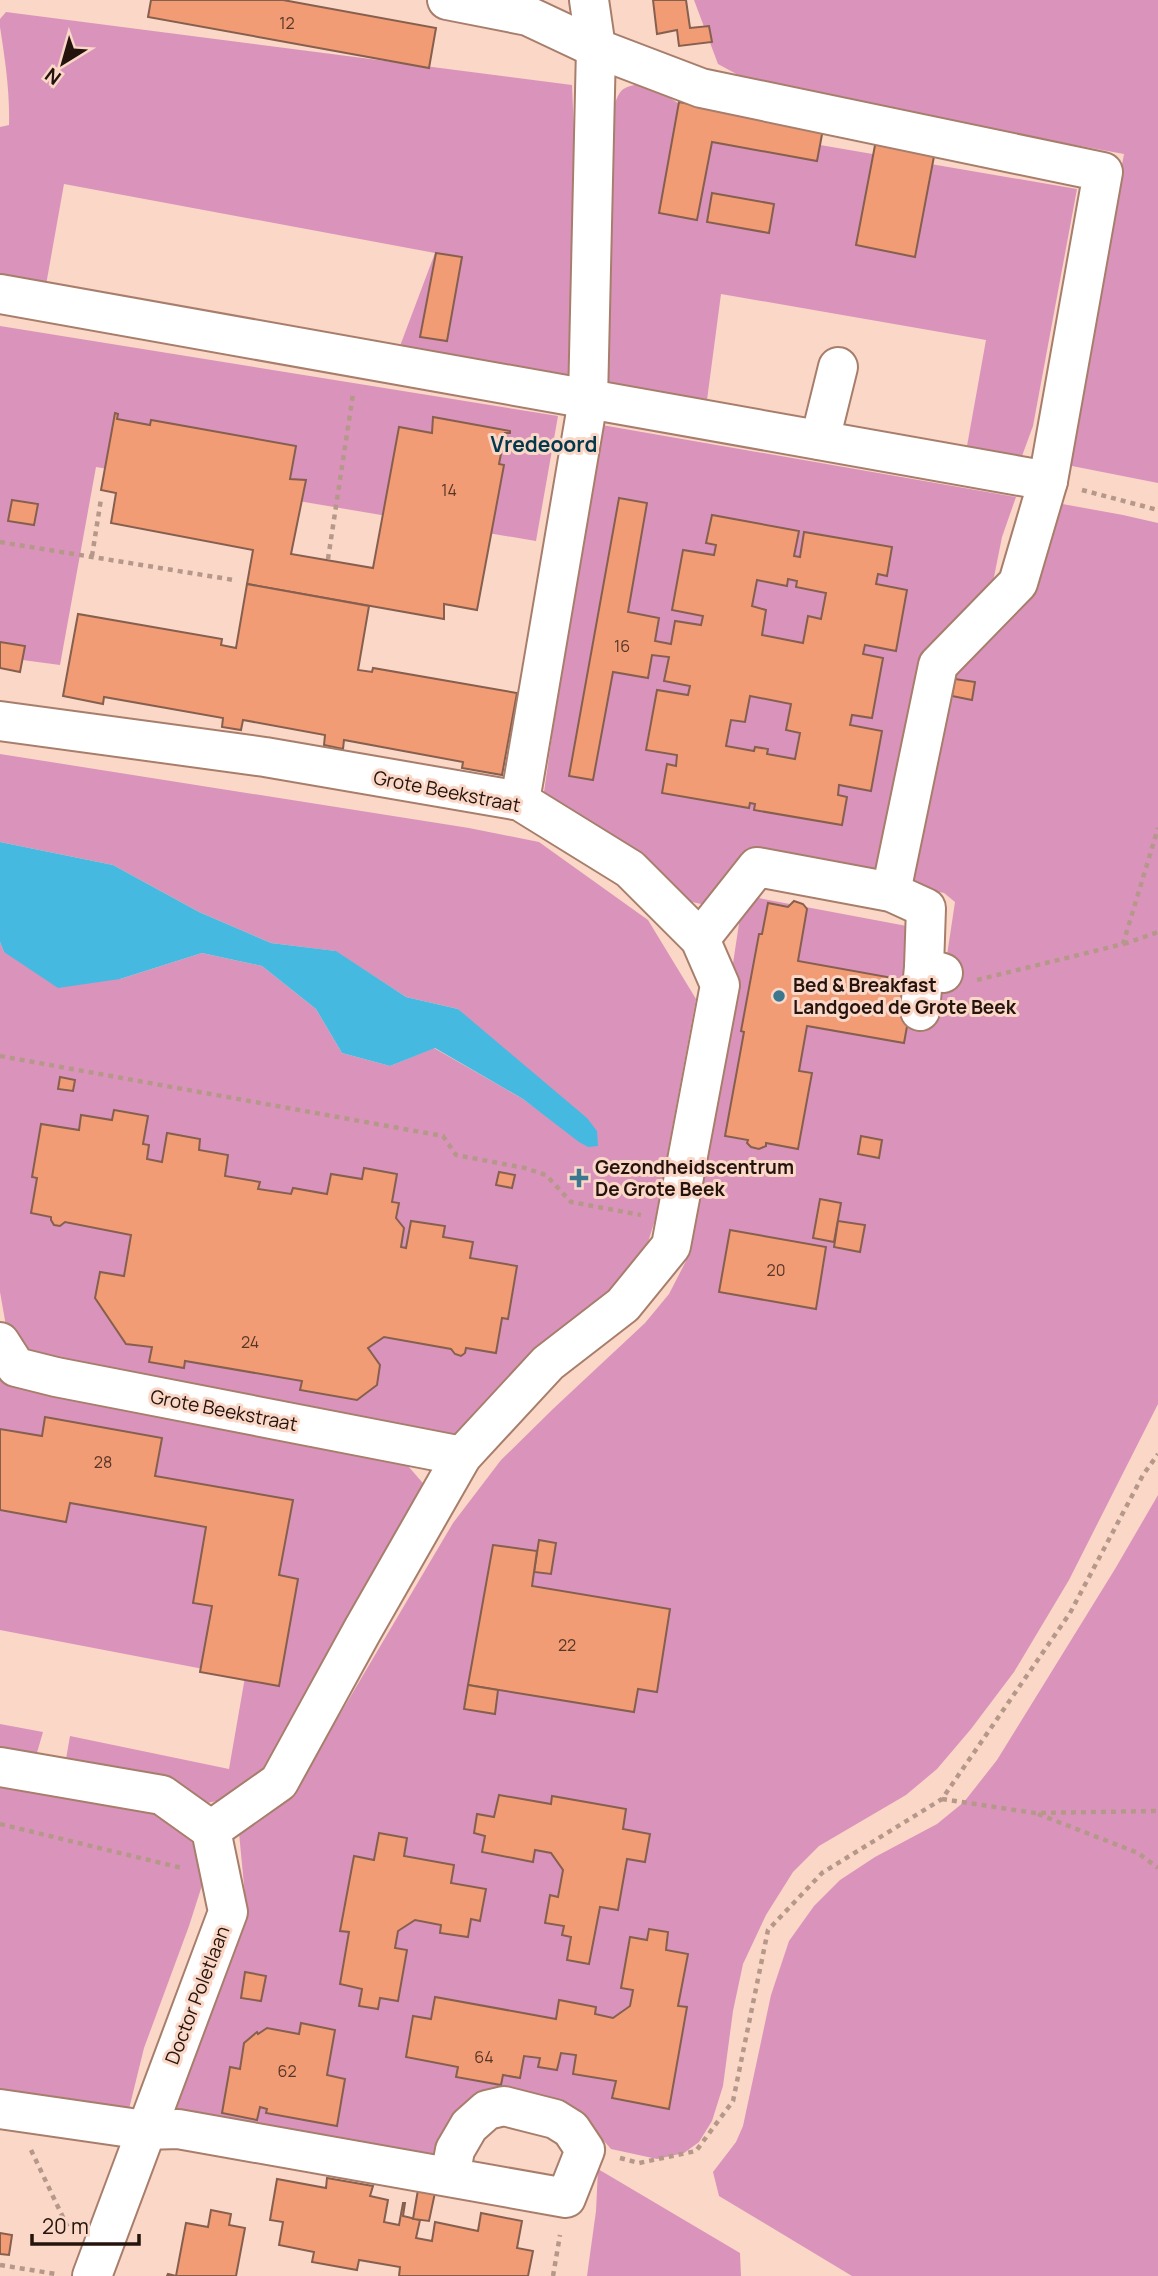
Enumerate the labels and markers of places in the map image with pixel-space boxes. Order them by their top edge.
place label: Bed & Breakfast Landgoed de Grote Beek [793,972,1017,1020]
marker: Bed & Breakfast Landgoed de Grote Beek [771,988,787,1004]
place label: Gezondheidscentrum De Grote Beek [595,1154,794,1202]
marker: Gezondheidscentrum De Grote Beek [569,1168,589,1188]

